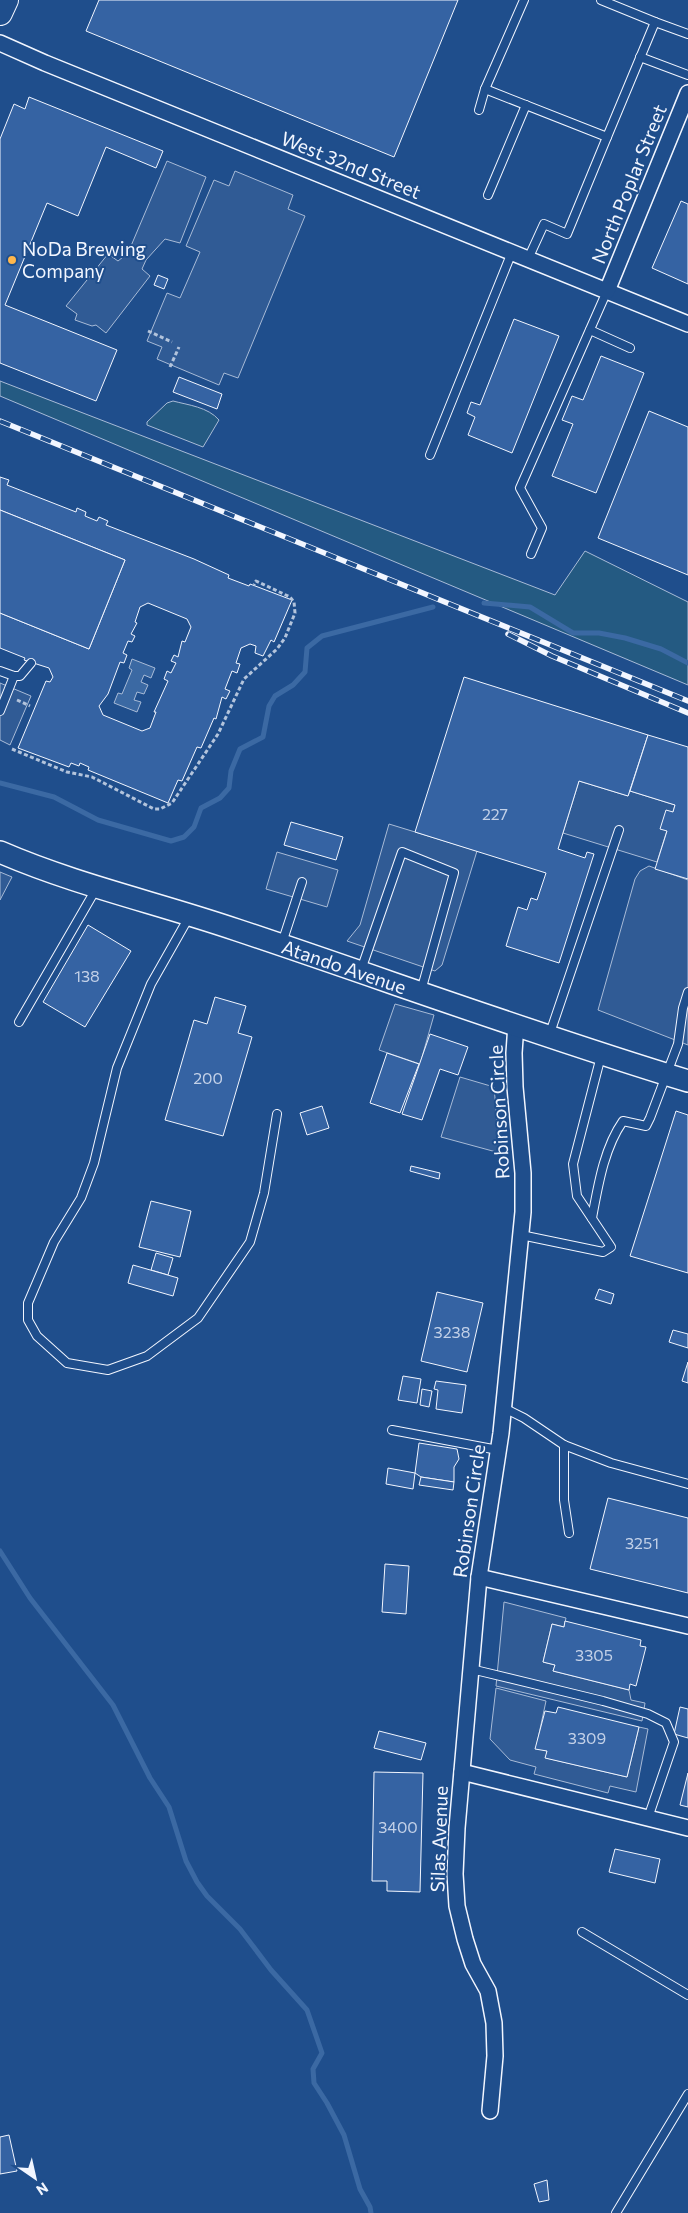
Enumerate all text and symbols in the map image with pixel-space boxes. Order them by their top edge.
street label: North Poplar Street [586,101,671,267]
street label: West 32nd Street [278,126,425,203]
place label: NoDa Brewing Company [22,237,146,282]
marker: NoDa Brewing Company [6,254,18,266]
house number: 227 [482,804,508,823]
street label: Atando Avenue [279,934,409,999]
house number: 138 [74,966,100,985]
street label: Robinson Circle [483,1044,514,1180]
house number: 200 [193,1068,223,1087]
house number: 3238 [434,1322,470,1341]
street label: Robinson Circle [448,1443,489,1579]
house number: 3251 [625,1533,659,1552]
house number: 3305 [575,1645,613,1664]
house number: 3309 [568,1728,606,1747]
street label: Silas Avenue [425,1785,452,1893]
house number: 3400 [378,1817,418,1836]
north arrow [10,2153,60,2203]
text: N [33,2179,52,2199]

